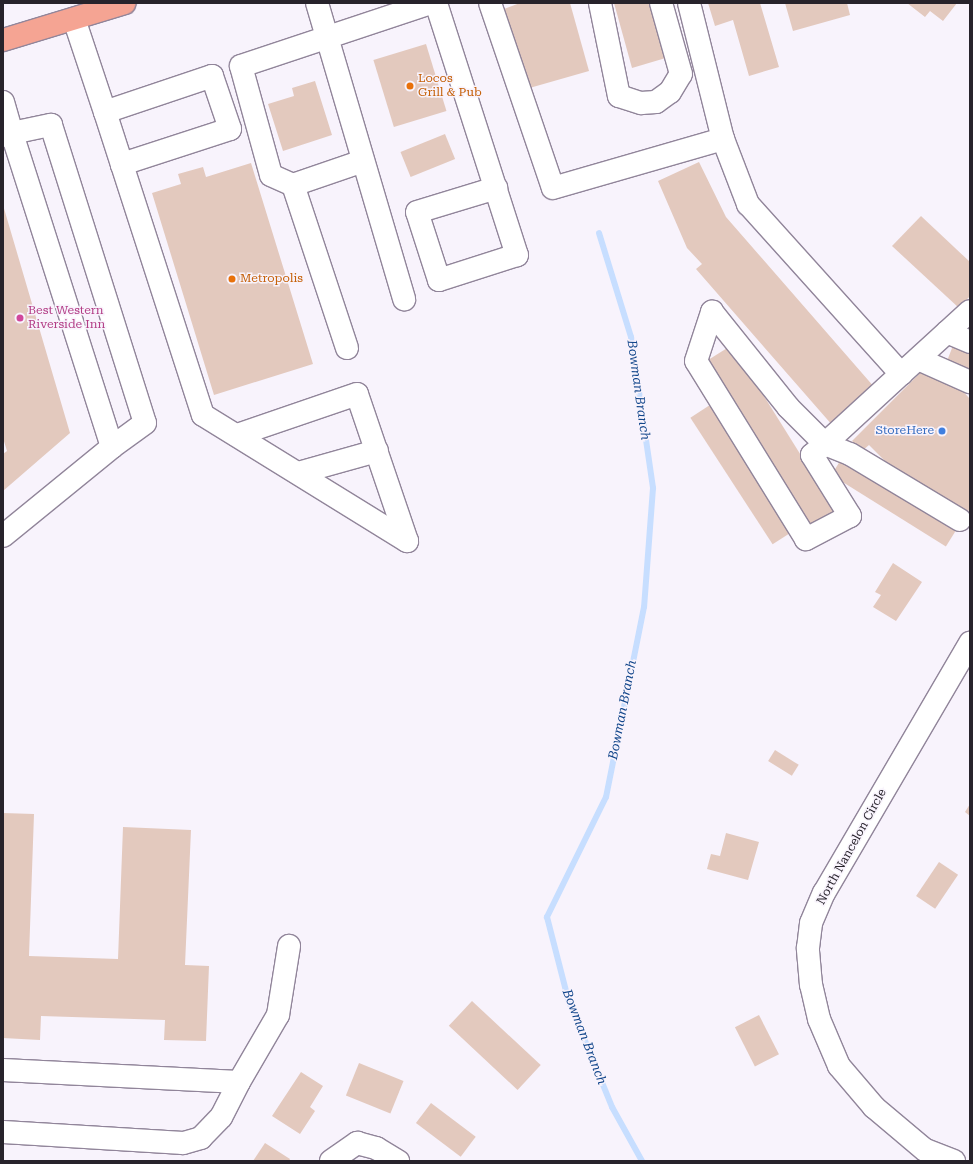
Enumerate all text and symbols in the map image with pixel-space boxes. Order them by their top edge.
place label: Locos Grill & Pub [418,72,482,100]
marker: Locos Grill & Pub [405,81,415,91]
place label: Metropolis [240,272,303,286]
marker: Metropolis [227,274,237,284]
place label: Best Western Riverside Inn [28,304,105,332]
marker: Best Western Riverside Inn [15,313,25,323]
water label: Bowman Branch [623,339,653,441]
place label: StoreHere [876,424,934,438]
marker: StoreHere [937,426,947,436]
water label: Bowman Branch [606,659,640,761]
street label: North Nancelon Circle [814,787,890,907]
water label: Bowman Branch [559,987,609,1087]

